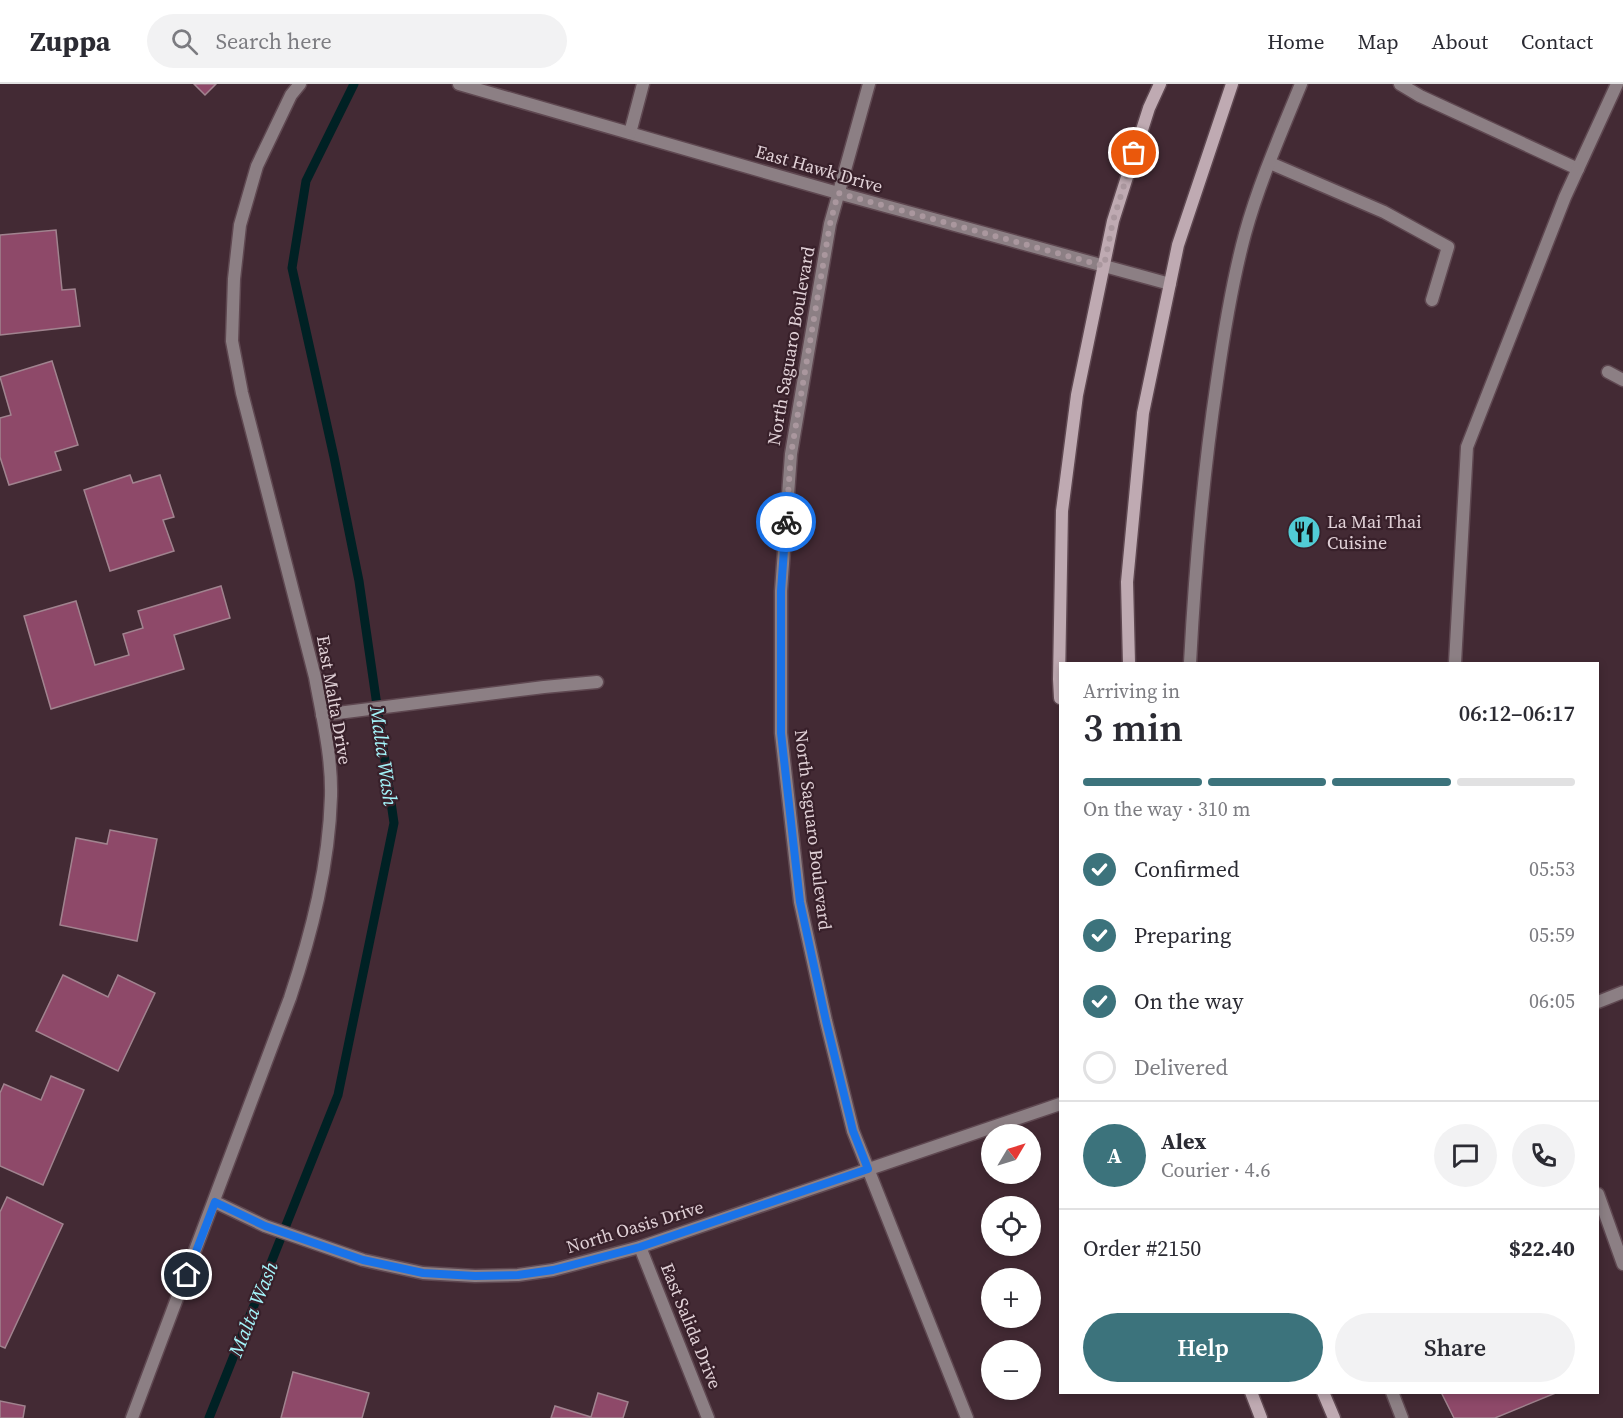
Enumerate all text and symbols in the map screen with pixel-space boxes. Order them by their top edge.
search box [147,14,567,68]
text: Zuppa [30,22,111,60]
icon: search [168,25,201,58]
text: Search here [216,26,332,56]
text: Home [1267,27,1325,56]
text: Map [1358,27,1399,56]
text: About [1432,27,1488,56]
text: Contact [1521,27,1593,56]
pin [1108,127,1159,178]
icon: bag [1117,136,1150,169]
street label: East Hawk Drive [753,138,886,199]
street label: North Saguaro Boulevard [761,244,820,447]
courier [756,492,816,552]
icon: bike [770,506,803,539]
place label: La Mai Thai Cuisine [1327,509,1422,555]
restaurant icon: La Mai Thai Cuisine [1286,514,1322,550]
street label: East Malta Drive [311,633,358,767]
text: Arriving in [1083,677,1180,705]
text: 06:12–06:17 [1459,698,1575,728]
text: 3 min [1083,701,1183,754]
water label: Malta Wash [363,703,405,808]
street label: North Saguaro Boulevard [789,728,838,932]
text: On the way · 310 m [1083,795,1250,823]
icon: check [1083,853,1116,886]
text: Confirmed [1134,854,1239,884]
text: 05:53 [1529,855,1575,883]
icon: check [1083,919,1116,952]
text: Preparing [1134,920,1231,950]
text: 05:59 [1529,921,1575,949]
icon: check [1083,985,1116,1018]
text: On the way [1134,986,1243,1016]
text: 06:05 [1529,987,1575,1015]
text: Delivered [1134,1052,1228,1082]
north arrow [981,1124,1041,1184]
map controls [981,1124,1041,1400]
button: chat [1434,1124,1497,1187]
button: phone [1512,1124,1575,1187]
text: Alex [1161,1126,1206,1156]
text: A [1107,1140,1122,1170]
text: Courier · 4.6 [1161,1156,1270,1184]
street label: North Oasis Drive [563,1194,706,1259]
button: locate [981,1196,1041,1256]
text: Order #2150 [1083,1233,1201,1263]
text: $22.40 [1509,1233,1575,1263]
pin [161,1249,212,1300]
water label: Malta Wash [221,1257,285,1362]
icon: home [170,1258,203,1291]
street label: East Salida Drive [655,1259,728,1393]
button: + [981,1268,1041,1328]
button: Help [1083,1313,1323,1382]
button: Share [1335,1313,1575,1382]
button: − [981,1340,1041,1400]

